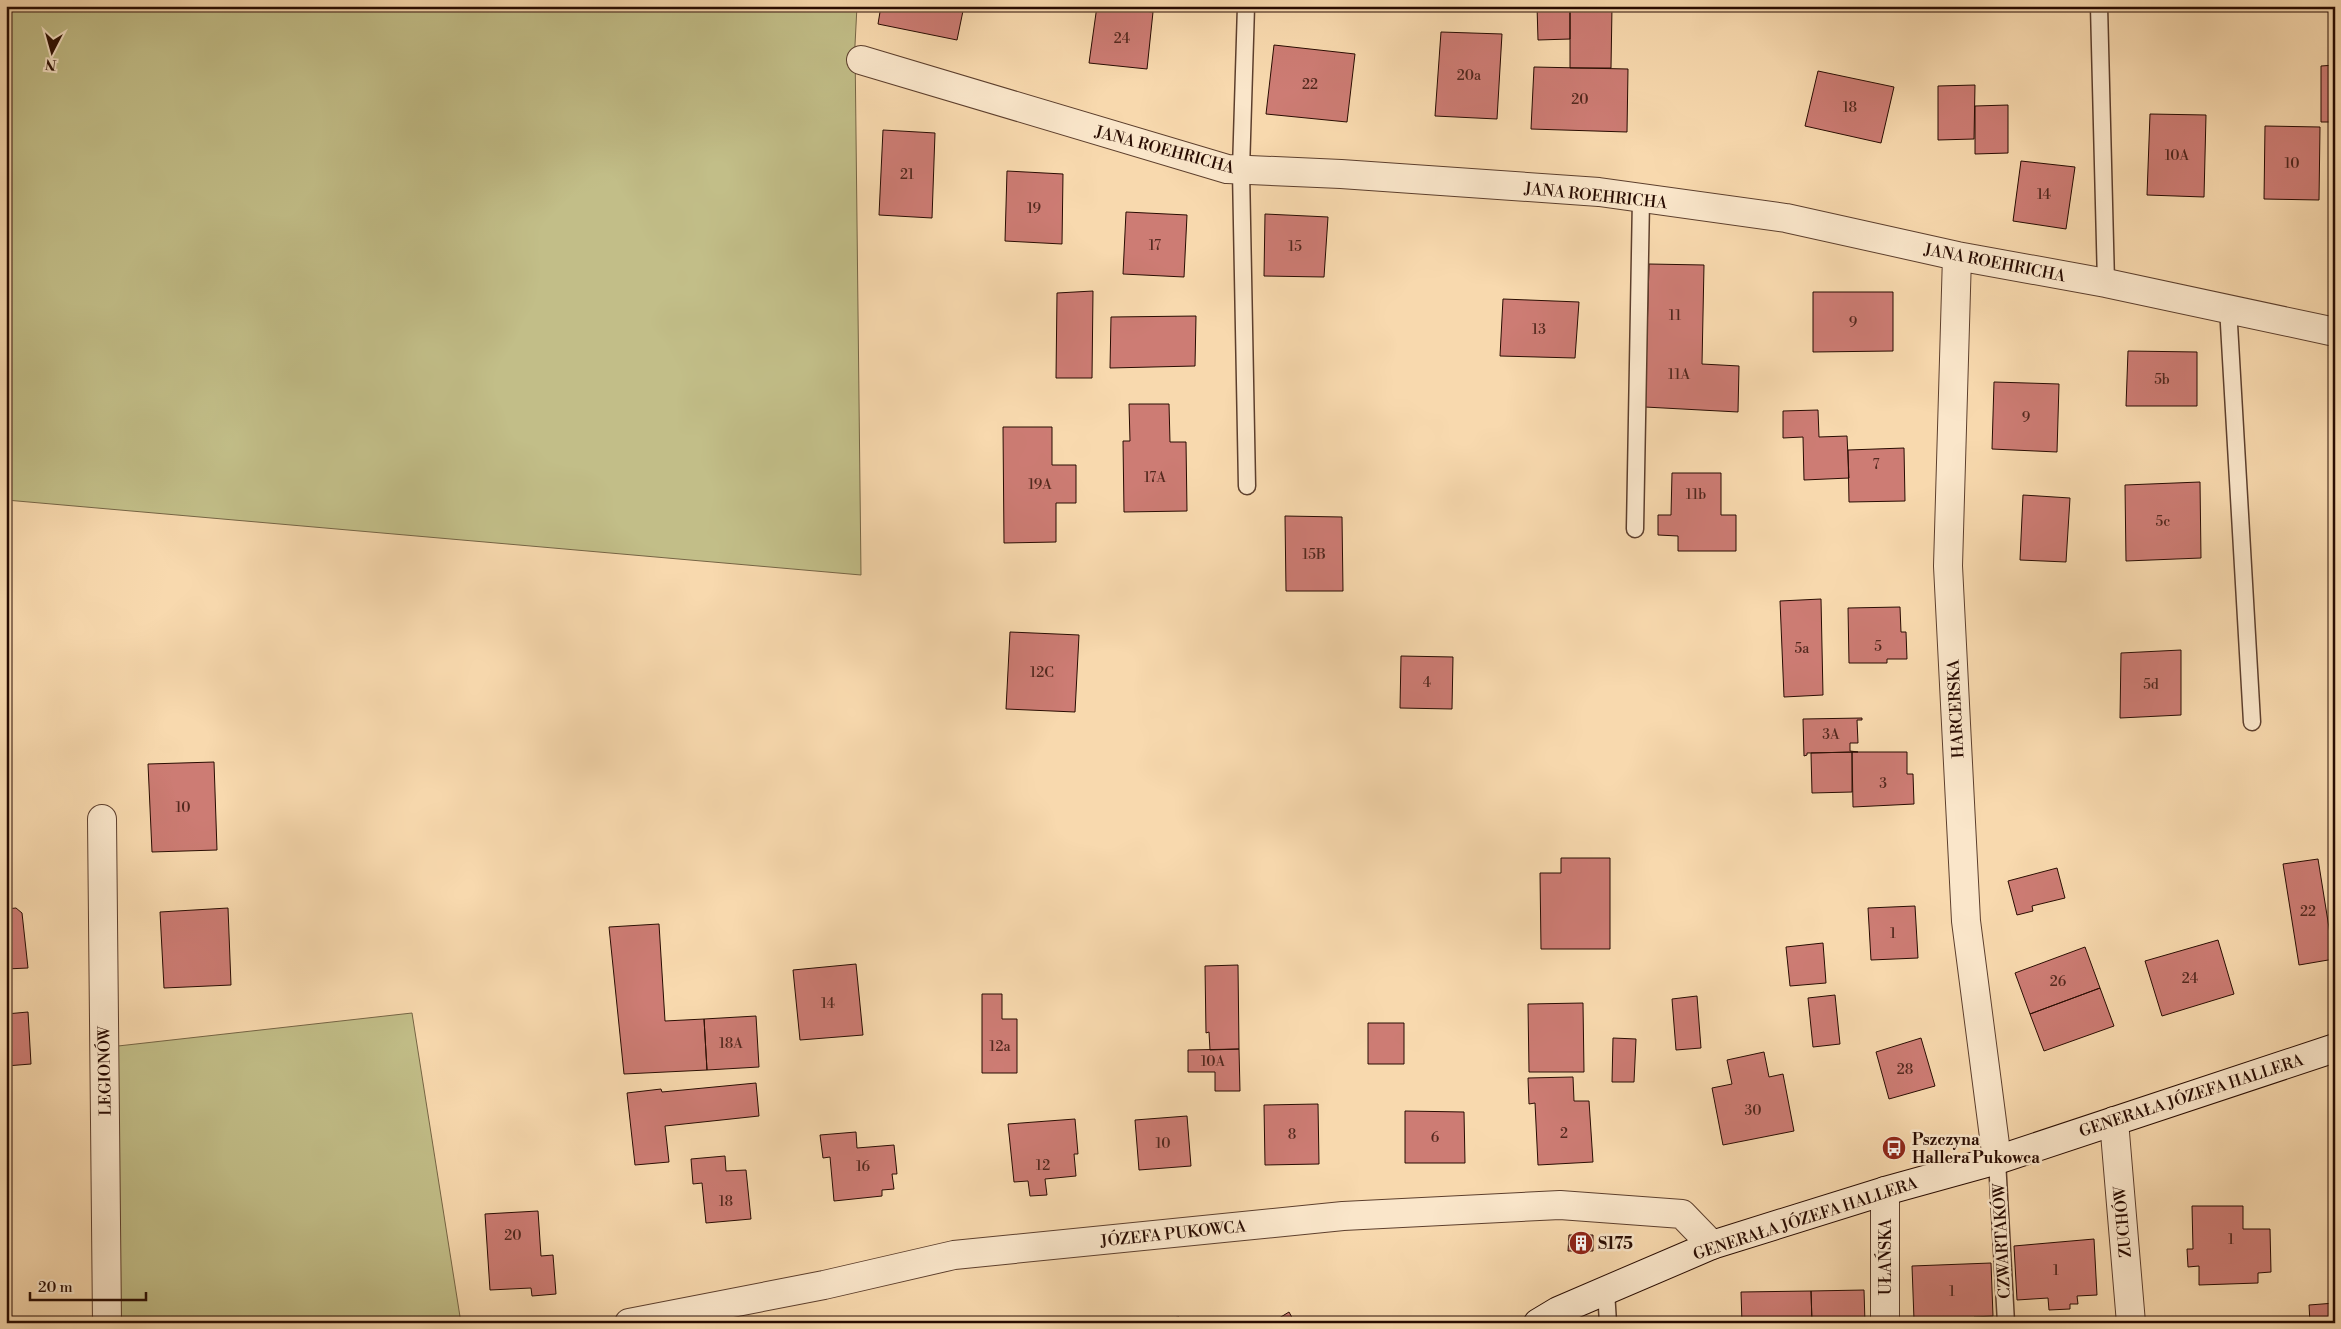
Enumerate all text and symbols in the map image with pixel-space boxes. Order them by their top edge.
north arrow [28,28,78,78]
house number: 24 [1114,30,1130,48]
text: N [44,54,57,73]
house number: 20a [1457,67,1482,85]
house number: 22 [1302,76,1318,94]
house number: 20 [1571,91,1589,109]
house number: 18 [1843,99,1857,117]
street label: JANA ROEHRICHA [1092,122,1238,178]
house number: 10A [2165,147,2190,165]
house number: 10 [2285,155,2299,173]
house number: 21 [900,166,914,184]
street label: JANA ROEHRICHA [1523,178,1669,214]
house number: 14 [2037,186,2051,204]
house number: 19 [1027,200,1041,218]
house number: 17 [1149,237,1161,255]
house number: 15 [1288,238,1302,256]
street label: JANA ROEHRICHA [1922,239,2068,287]
house number: 11 [1669,307,1681,325]
house number: 9 [1849,314,1857,332]
house number: 13 [1532,321,1546,339]
house number: 11A [1668,366,1690,384]
house number: 5b [2154,371,2170,389]
house number: 9 [2022,409,2030,427]
house number: 7 [1872,456,1880,474]
house number: 17A [1144,469,1166,487]
house number: 19A [1028,476,1052,494]
house number: 11b [1686,486,1706,504]
house number: 5c [2156,513,2170,531]
house number: 15B [1302,546,1326,564]
house number: 5 [1874,638,1882,656]
house number: 5a [1795,640,1810,658]
street label: HARCERSKA [1943,658,1969,759]
house number: 12C [1030,664,1054,682]
house number: 4 [1423,674,1431,692]
house number: 5d [2143,676,2159,694]
house number: 3A [1822,726,1840,744]
house number: 3 [1879,775,1887,793]
house number: 10 [176,799,190,817]
house number: 22 [2300,903,2316,921]
house number: 1 [1890,925,1896,943]
house number: 24 [2182,970,2198,988]
house number: 26 [2050,973,2067,991]
house number: 14 [821,995,835,1013]
street label: LEGIONÓW [92,1025,116,1116]
house number: 18A [719,1035,743,1053]
house number: 12a [989,1038,1012,1056]
street label: GENERAŁA JÓZEFA HALLERA [2076,1048,2307,1142]
house number: 10A [1201,1053,1226,1071]
house number: 28 [1897,1061,1913,1079]
house number: 30 [1744,1102,1762,1120]
house number: 2 [1560,1125,1568,1143]
house number: 8 [1288,1126,1296,1144]
house number: 6 [1431,1129,1440,1147]
place label: Pszczyna Hallera Pukowca [1912,1130,2040,1168]
house number: 10 [1156,1135,1170,1153]
bus stop icon: Pszczyna Hallera Pukowca [1881,1135,1907,1161]
house number: 12 [1036,1157,1050,1175]
house number: 16 [856,1158,871,1176]
street label: GENERAŁA JÓZEFA HALLERA [1690,1171,1921,1265]
street label: CZWARTAKÓW [1987,1182,2015,1299]
street label: ZUCHÓW [2108,1185,2136,1259]
house number: 18 [719,1193,733,1211]
street label: JÓZEFA PUKOWCA [1098,1214,1248,1252]
street label: UŁAŃSKA [1874,1218,1896,1295]
house number: 20 [504,1227,522,1245]
building icon: S175 [1568,1230,1594,1256]
house number: 1 [2228,1231,2234,1249]
place label: S175 [1598,1234,1633,1254]
house number: 1 [2053,1262,2059,1280]
scale bar [30,1269,146,1301]
text: 20 m [38,1278,73,1297]
house number: 1 [1949,1283,1955,1301]

